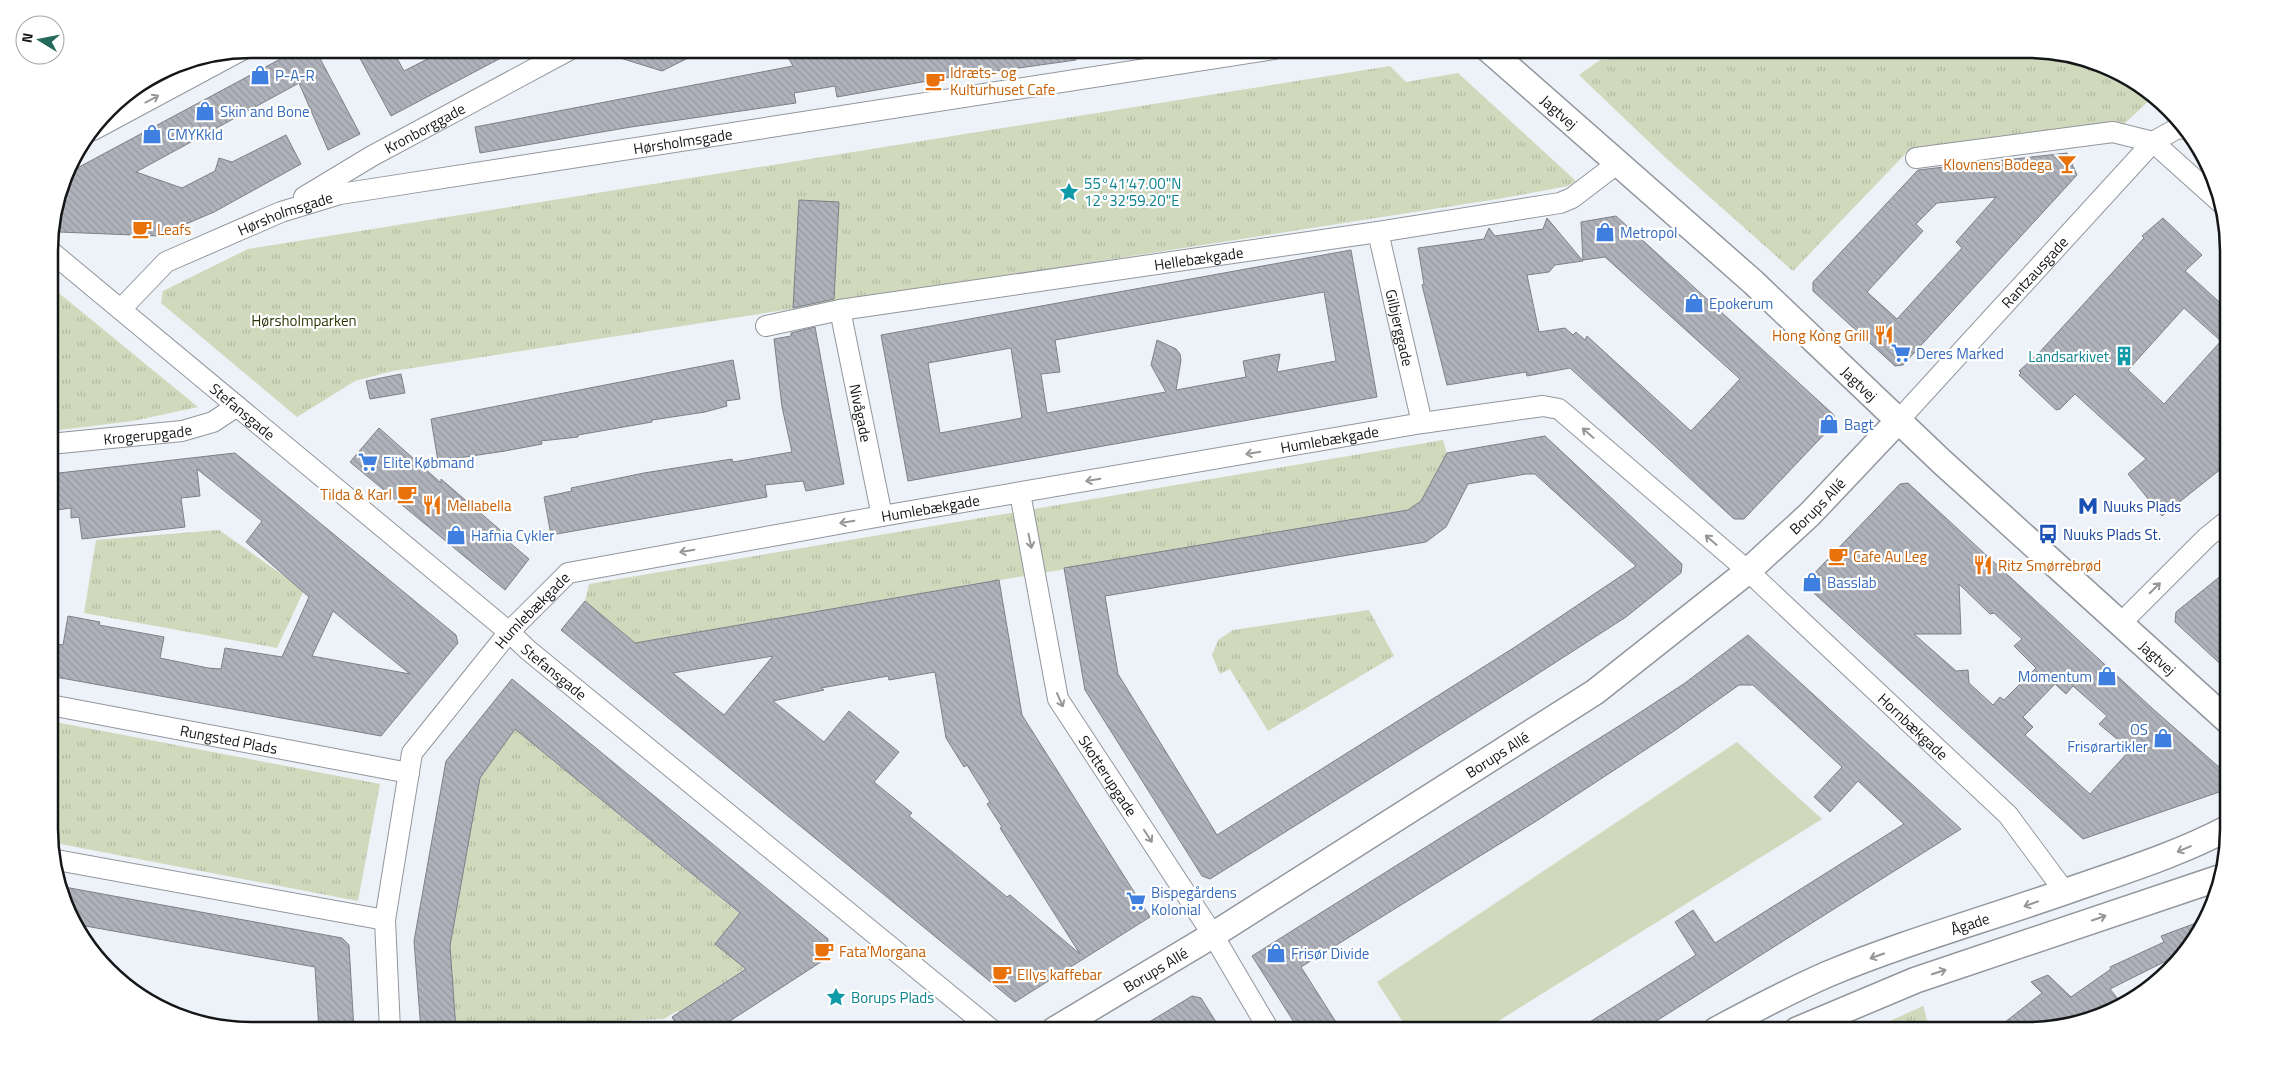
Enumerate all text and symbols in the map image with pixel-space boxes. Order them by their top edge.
north arrow [15,15,65,65]
text: N [16,31,38,44]
place label: Idræts- og Kulturhuset Cafe [950,61,1055,101]
shop icon: P-A-R [249,64,271,86]
place label: P-A-R [275,64,315,87]
cafe icon: Idræts- og Kulturhuset Cafe [924,70,946,92]
street label: Jagtvej [1536,89,1583,135]
one-way arrow [144,94,159,104]
street label: Kronborggade [380,97,469,159]
shop icon: Skin and Bone [194,100,216,122]
place label: Skin and Bone [220,100,310,123]
street label: Hørsholmsgade [632,122,734,160]
shop icon: CMYKkld [141,123,163,145]
place label: CMYKkld [167,123,223,146]
place label: Klovnens Bodega [1943,153,2052,176]
bar icon: Klovnens Bodega [2056,153,2078,175]
place label: 55°41′47.00"N 12°32′59.20"E [1084,172,1181,212]
place icon: 55°41′47.00"N 12°32′59.20"E [1058,181,1080,203]
street label: Hørsholmsgade [234,185,335,241]
cafe icon: Leafs [131,218,153,240]
place label: Leafs [157,218,191,241]
shop icon: Metropol [1594,221,1616,243]
place label: Metropol [1620,221,1678,244]
street label: Rantzausgade [1995,231,2073,313]
street label: Hellebækgade [1152,240,1245,276]
street label: Gilbjerggade [1380,287,1420,368]
shop icon: Epokerum [1683,292,1705,314]
place label: Epokerum [1709,292,1773,315]
park label: Hørsholmparken [251,309,357,332]
place label: Hong Kong Grill [1772,324,1869,347]
restaurant icon: Hong Kong Grill [1873,324,1895,346]
supermarket icon: Deres Marked [1890,342,1912,364]
place label: Deres Marked [1916,342,2004,365]
place label: Landsarkivet [2028,345,2110,368]
building icon: Landsarkivet [2113,345,2135,367]
street label: Jagtvej [1836,360,1883,407]
street label: Stefansgade [205,377,280,445]
street label: Nivågade [844,382,878,444]
shop icon: Bagt [1818,413,1840,435]
place label: Bagt [1844,413,1874,436]
street label: Krogerupgade [102,417,194,450]
street label: Humlebækgade [1279,419,1380,459]
one-way arrow [1581,428,1594,439]
one-way arrow [1245,448,1261,458]
supermarket icon: Elite Købmand [357,451,379,473]
place label: Elite Købmand [383,451,474,474]
street label: Borups Allé [1784,472,1850,540]
one-way arrow [1085,476,1101,486]
place label: Tilda & Karl [320,483,392,506]
cafe icon: Tilda & Karl [396,483,418,505]
street label: Humlebækgade [879,488,981,527]
restaurant icon: Mellabella [421,494,443,516]
place label: Mellabella [447,494,512,517]
metro station icon: Nuuks Plads [2077,495,2099,517]
place label: Nuuks Plads [2103,495,2181,518]
one-way arrow [839,518,855,527]
bus stop icon: Nuuks Plads St. [2037,523,2059,545]
place label: Nuuks Plads St. [2063,523,2161,546]
shop icon: Hafnia Cykler [445,524,467,546]
place label: Hafnia Cykler [471,524,554,547]
one-way arrow [1025,532,1035,548]
one-way arrow [1704,534,1717,545]
cafe icon: Cafe Au Leg [1827,545,1849,567]
place label: Cafe Au Leg [1853,545,1927,568]
one-way arrow [679,547,695,557]
restaurant icon: Ritz Smørrebrød [1972,554,1994,576]
place label: Ritz Smørrebrød [1998,554,2101,577]
street label: Humlebækgade [489,566,575,653]
shop icon: Basslab [1801,571,1823,593]
place label: Basslab [1827,571,1877,594]
one-way arrow [2149,581,2161,594]
street label: Jagtvej [2134,635,2181,680]
street label: Stefansgade [516,638,592,705]
place label: Momentum [2018,665,2092,688]
shop icon: Momentum [2096,665,2118,687]
street label: Hornbækgade [1873,687,1954,765]
one-way arrow [1056,692,1066,707]
street label: Rungsted Plads [178,718,280,759]
place label: OS Frisørartikler [2067,718,2148,758]
street label: Borups Allé [1461,725,1534,783]
shop icon: OS Frisørartikler [2152,727,2174,749]
street label: Skotterupgade [1073,730,1143,821]
one-way arrow [1143,829,1153,843]
one-way arrow [2177,844,2192,854]
place label: Bispegårdens Kolonial [1151,881,1237,921]
supermarket icon: Bispegårdens Kolonial [1125,890,1147,912]
one-way arrow [2024,900,2040,909]
street label: Ågade [1948,906,1992,940]
one-way arrow [2091,913,2107,923]
cafe icon: Fata'Morgana [813,940,835,962]
place label: Fata'Morgana [839,940,927,963]
street label: Borups Allé [1118,941,1192,998]
shop icon: Frisør Divide [1265,942,1287,964]
place label: Frisør Divide [1291,942,1369,965]
one-way arrow [1870,951,1886,961]
cafe icon: Ellys kaffebar [991,963,1013,985]
place label: Ellys kaffebar [1017,963,1102,986]
one-way arrow [1931,967,1946,976]
place icon: Borups Plads [825,986,847,1008]
place label: Borups Plads [851,986,934,1009]

